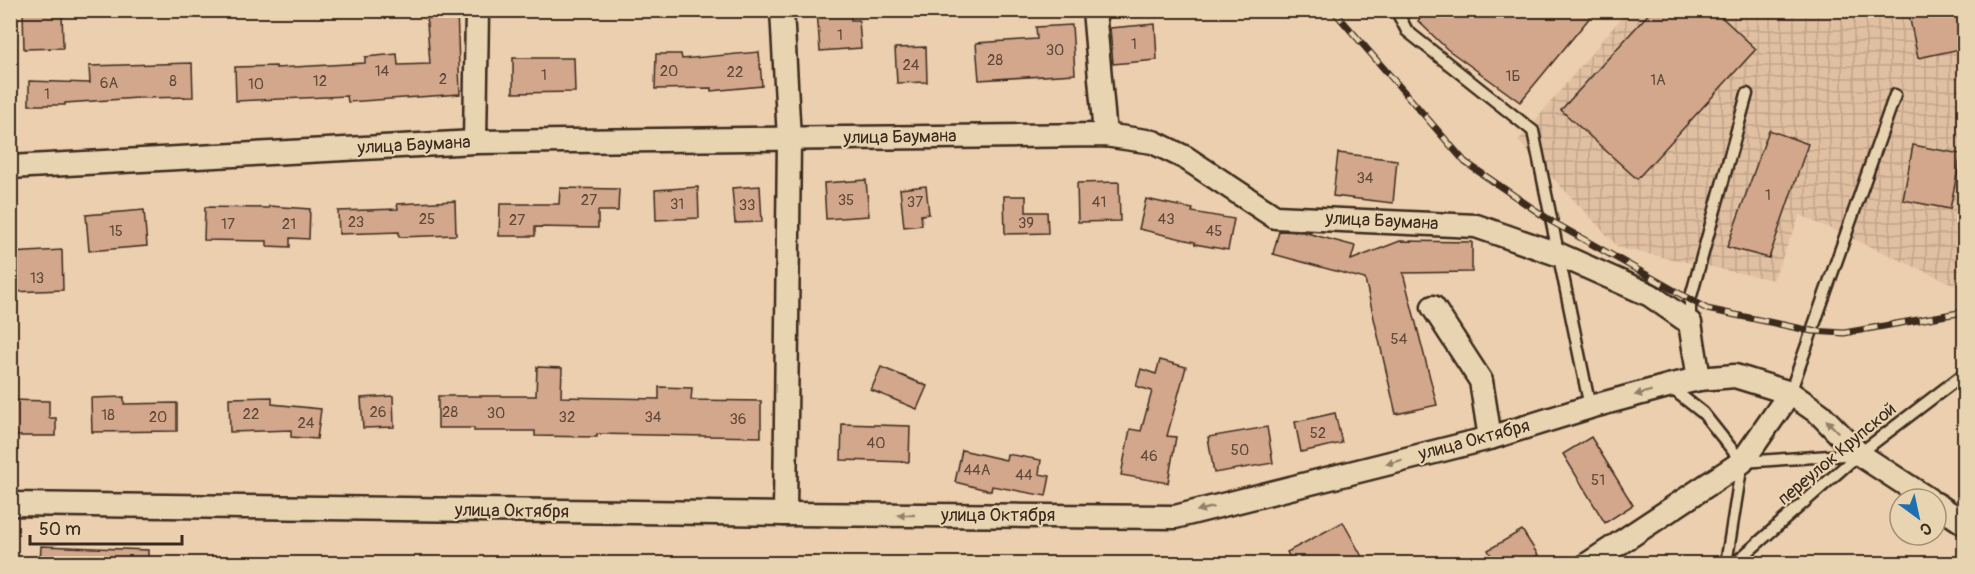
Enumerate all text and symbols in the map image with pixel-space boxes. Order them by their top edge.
house number: 1 [837,26,843,45]
house number: 1 [1131,35,1137,54]
house number: 30 [1046,41,1064,60]
house number: 28 [987,51,1003,70]
house number: 24 [902,56,920,75]
house number: 14 [375,62,390,81]
house number: 20 [660,62,678,81]
house number: 22 [727,63,743,82]
house number: 1 [541,66,547,85]
house number: 1Б [1506,67,1520,86]
house number: 2 [439,70,447,89]
house number: 1А [1650,71,1666,90]
house number: 8 [169,72,177,91]
house number: 12 [313,72,327,91]
house number: 6А [100,74,118,93]
house number: 10 [248,75,264,94]
house number: 1 [44,85,50,104]
street label: улица Баумана [842,125,957,150]
street label: улица Баумана [356,131,471,159]
house number: 34 [1356,169,1374,188]
house number: 1 [1765,186,1771,205]
house number: 27 [581,191,597,210]
house number: 35 [838,191,854,210]
house number: 37 [907,193,923,212]
house number: 41 [1092,193,1106,212]
house number: 31 [670,195,684,214]
house number: 33 [739,196,755,215]
street label: улица Баумана [1324,207,1439,235]
house number: 25 [419,210,435,229]
house number: 43 [1157,210,1175,229]
house number: 27 [509,211,525,230]
house number: 23 [348,213,364,232]
house number: 39 [1018,214,1034,233]
house number: 17 [221,215,235,234]
house number: 21 [282,215,296,234]
house number: 15 [109,222,123,241]
house number: 45 [1206,222,1222,241]
house number: 13 [30,269,44,288]
house number: 54 [1391,330,1408,349]
one-way arrow [1633,389,1651,398]
street label: переулок Крупской [1773,398,1901,510]
house number: 26 [369,403,387,422]
house number: 28 [442,403,458,422]
house number: 30 [487,404,505,423]
house number: 22 [243,405,259,424]
house number: 18 [101,406,115,425]
house number: 20 [149,408,167,427]
house number: 32 [559,408,575,427]
house number: 34 [644,408,662,427]
house number: 36 [729,410,747,429]
house number: 24 [297,414,315,433]
street label: улица Октября [1415,414,1532,466]
one-way arrow [1825,418,1839,433]
house number: 52 [1310,424,1326,443]
house number: 40 [867,434,885,453]
house number: 50 [1231,441,1249,460]
house number: 46 [1140,447,1158,466]
one-way arrow [1385,457,1403,467]
house number: 44А [963,461,991,480]
house number: 44 [1015,466,1033,485]
house number: 51 [1591,471,1605,490]
north arrow [1888,487,1948,547]
street label: улица Октября [454,498,569,523]
street label: улица Октября [940,504,1055,527]
one-way arrow [1196,505,1214,514]
scale bar [30,508,182,546]
one-way arrow [896,510,915,520]
text: 50 m [39,518,81,541]
text: С [1916,518,1935,540]

